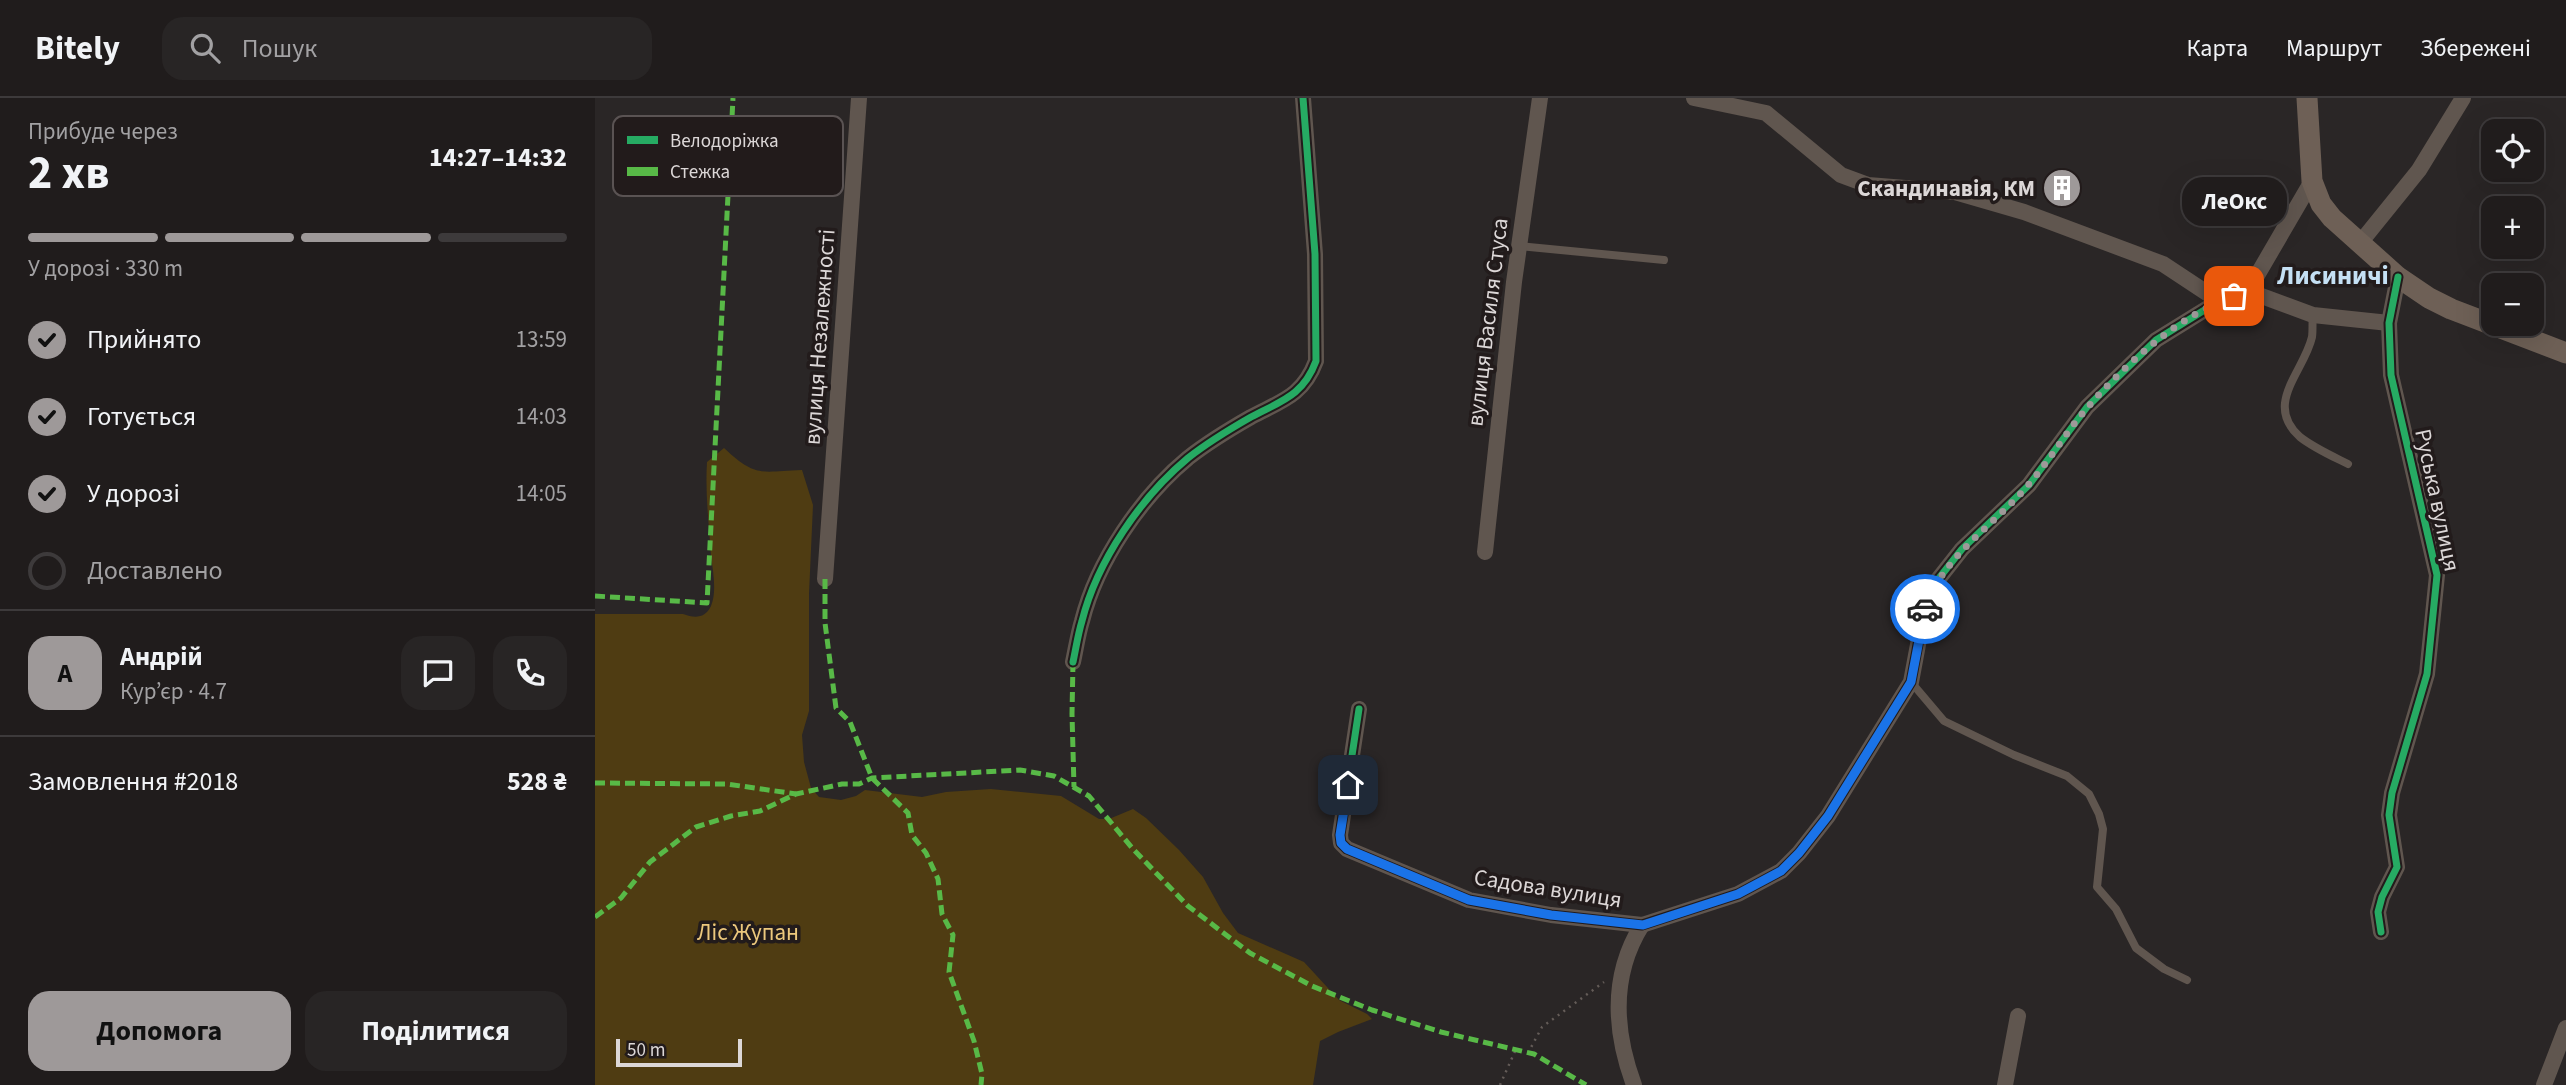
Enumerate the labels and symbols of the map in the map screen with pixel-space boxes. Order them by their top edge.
legend [613,116,843,196]
text: Велодоріжка [670,128,779,155]
text: Стежка [670,159,730,186]
building icon: Скандинавія, КМ [2041,167,2083,209]
place label: Скандинавія, КМ [1857,172,2035,205]
callout: ЛеОкс [2181,177,2287,226]
street label: вулиця Василя Стуса [1458,216,1517,428]
street label: вулиця Незалежності [795,228,844,446]
district label: Лисиничі [2276,257,2389,294]
pin [2204,266,2264,326]
street label: Руська вулиця [2406,426,2469,574]
courier [1890,574,1960,644]
pin [1318,755,1378,815]
street label: Садова вулиця [1472,861,1624,916]
park label: Ліс Жупан [697,916,799,949]
scale bar [616,1036,742,1068]

